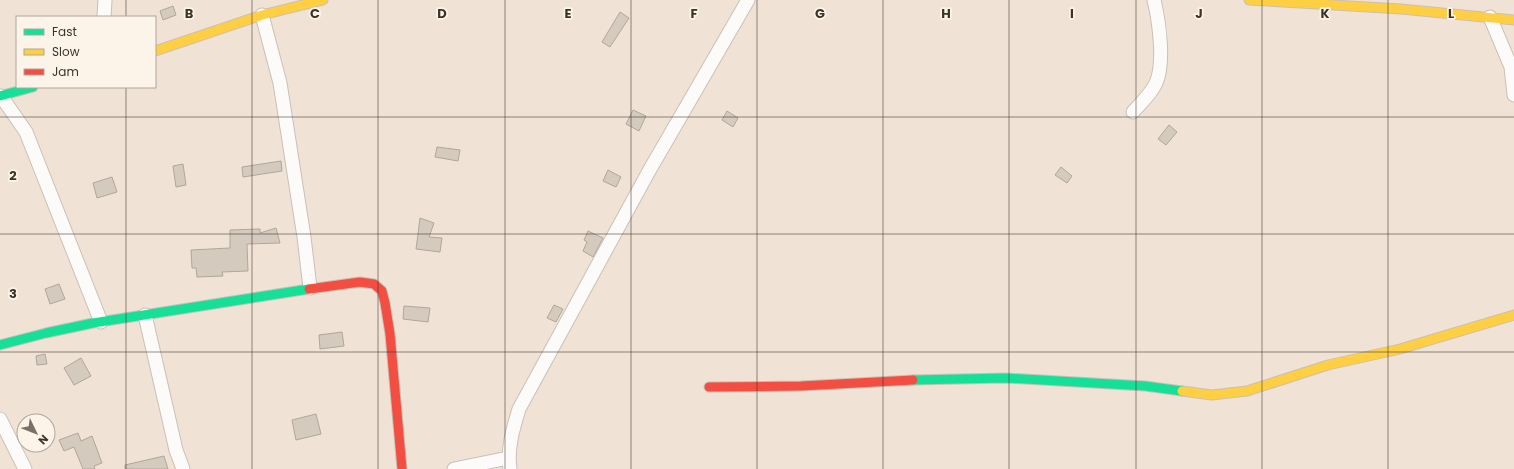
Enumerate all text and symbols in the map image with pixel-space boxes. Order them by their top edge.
text: B [185,4,194,23]
text: C [310,4,320,23]
text: D [437,4,447,23]
text: E [564,4,572,23]
text: F [690,4,698,23]
text: G [815,4,825,23]
text: H [941,4,951,23]
text: I [1070,4,1074,23]
text: J [1195,4,1203,23]
text: K [1320,4,1330,23]
text: L [1448,4,1454,23]
legend [16,16,156,88]
text: Fast [52,23,77,40]
text: Slow [52,43,80,60]
text: Jam [52,63,79,80]
text: 2 [9,166,17,185]
text: 3 [9,284,17,303]
north arrow [16,413,56,453]
text: N [35,431,52,448]

